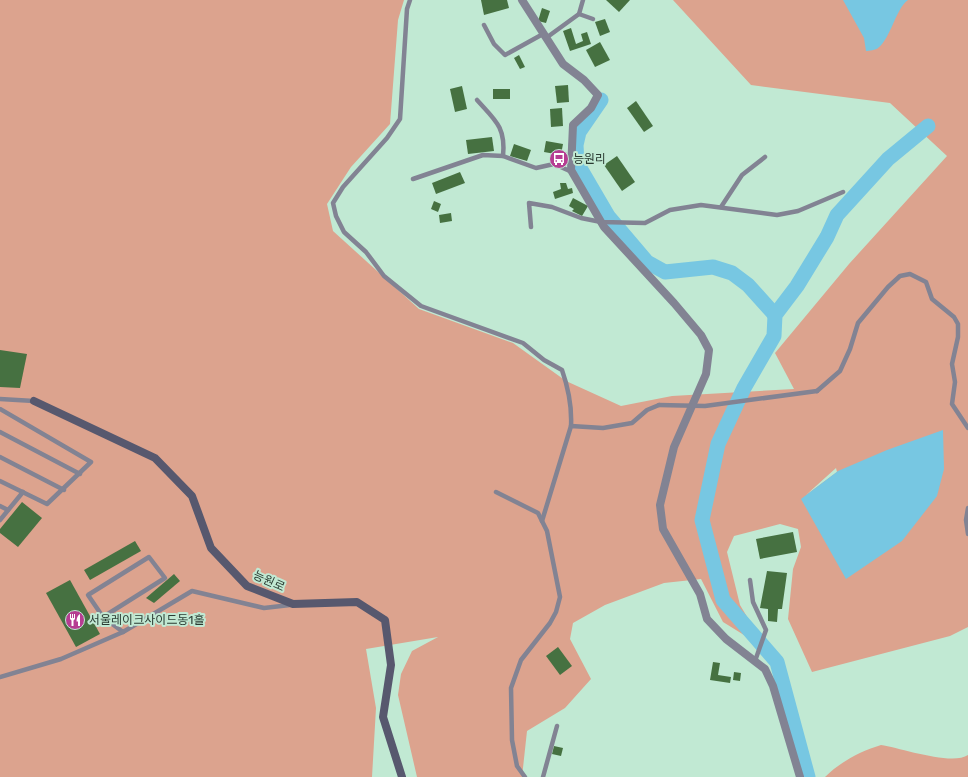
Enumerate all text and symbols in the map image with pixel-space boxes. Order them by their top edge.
bus stop icon: 능원리 [548,148,570,170]
place label: 능원리 [573,152,606,166]
street label: 능원로 [251,568,287,594]
restaurant icon: 서울레이크사이드동1홀 [64,609,86,631]
place label: 서울레이크사이드동1홀 [89,613,205,627]

